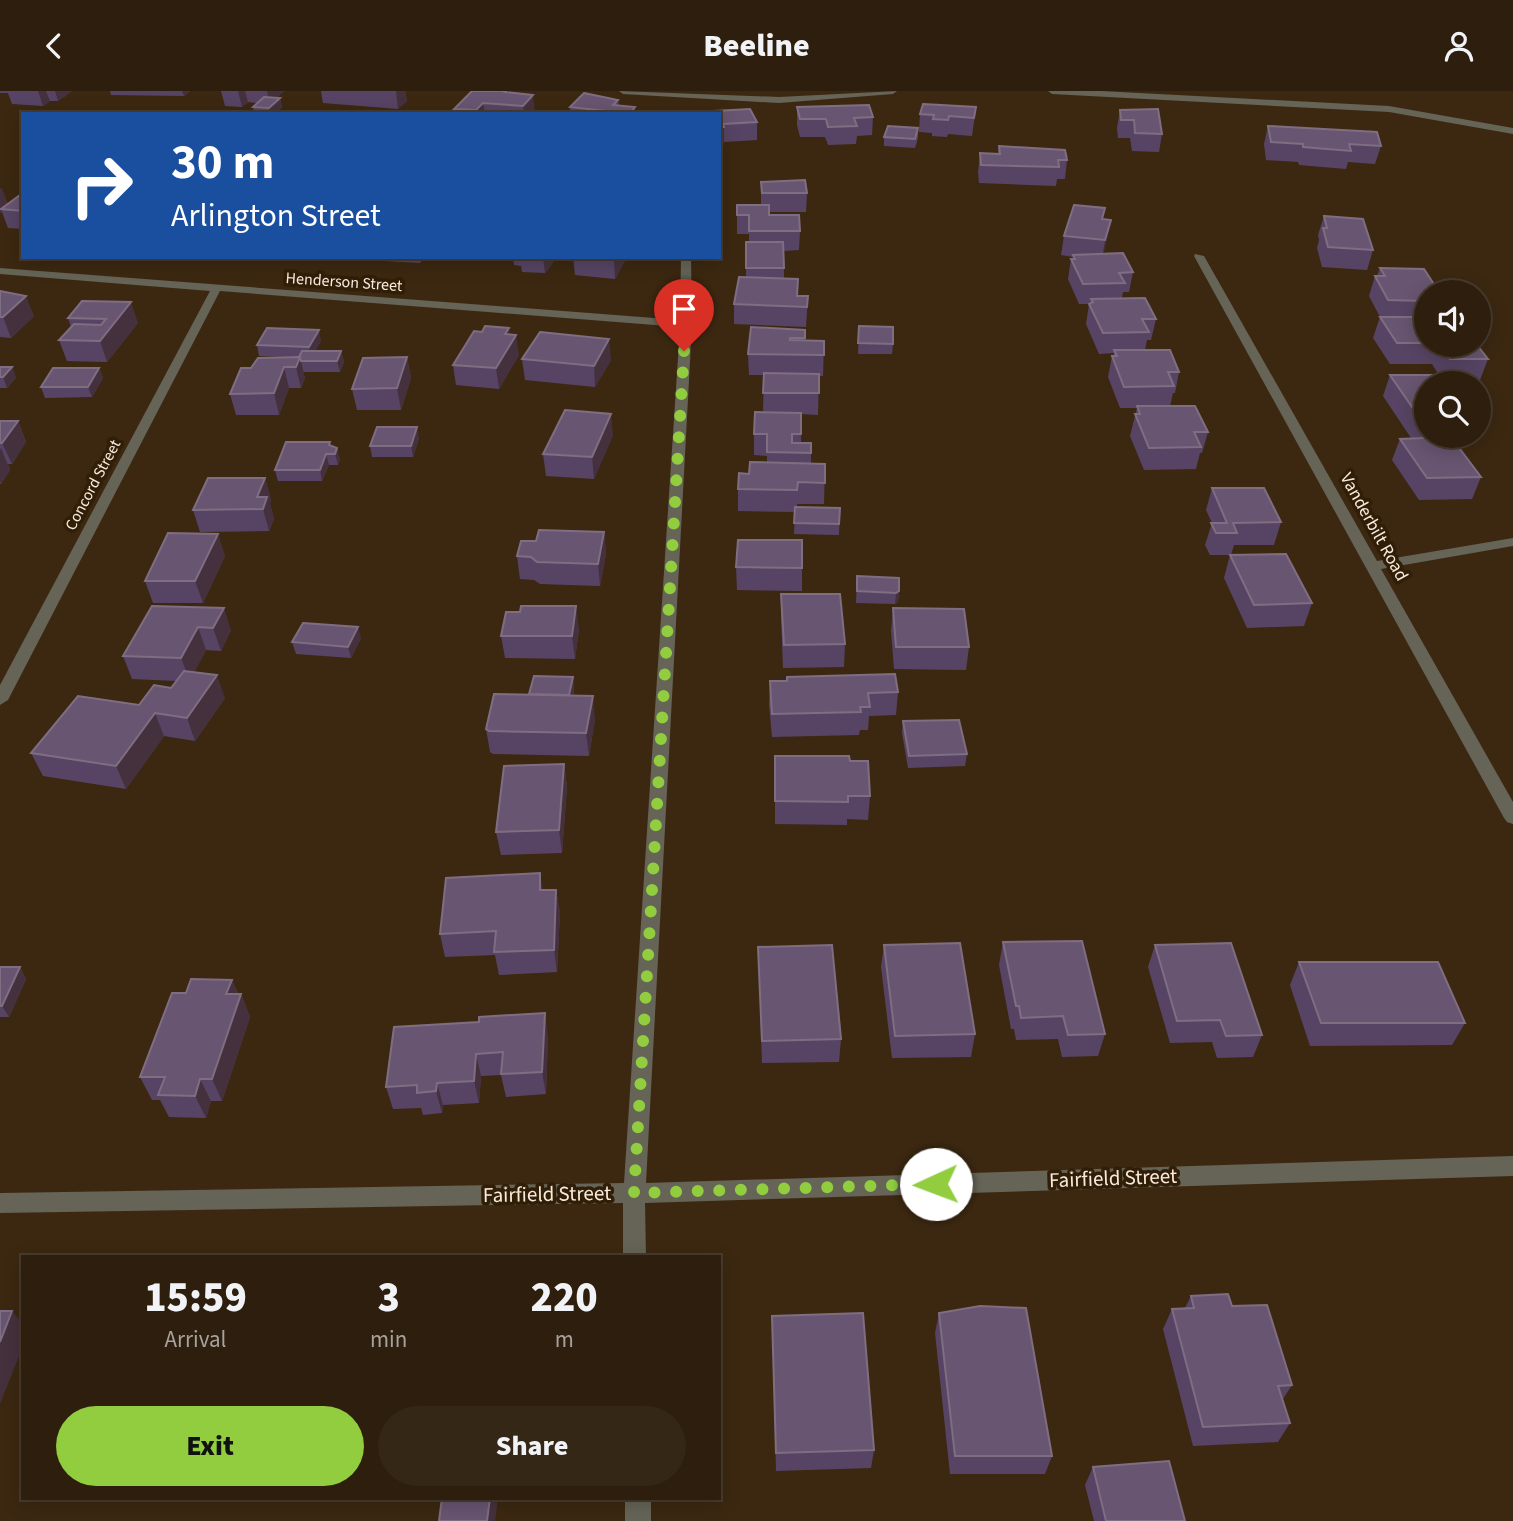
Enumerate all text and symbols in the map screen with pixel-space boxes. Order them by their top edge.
text: Beeline [703,23,810,69]
icon: back [35,27,73,65]
icon: person [1440,27,1478,65]
text: 30 m [171,128,275,198]
icon: right [56,140,147,231]
text: Arlington Street [171,193,381,239]
street label: Henderson Street [285,267,404,297]
pin [654,279,714,351]
map controls [1414,280,1491,448]
button: sound [1414,280,1491,357]
icon: arrive [665,290,703,328]
button: search [1414,371,1491,448]
street label: Concord Street [60,435,126,534]
street label: Vanderbilt Road [1334,468,1414,586]
position arrow [899,1147,973,1221]
street label: Fairfield Street [1048,1161,1178,1195]
street label: Fairfield Street [483,1178,611,1210]
text: 15:59 [144,1268,247,1328]
text: 3 [377,1268,400,1328]
text: 220 [531,1268,598,1328]
text: Arrival [165,1323,226,1356]
text: min [370,1323,407,1356]
text: m [555,1323,574,1356]
button: Exit [56,1406,364,1486]
button: Share [378,1406,686,1486]

